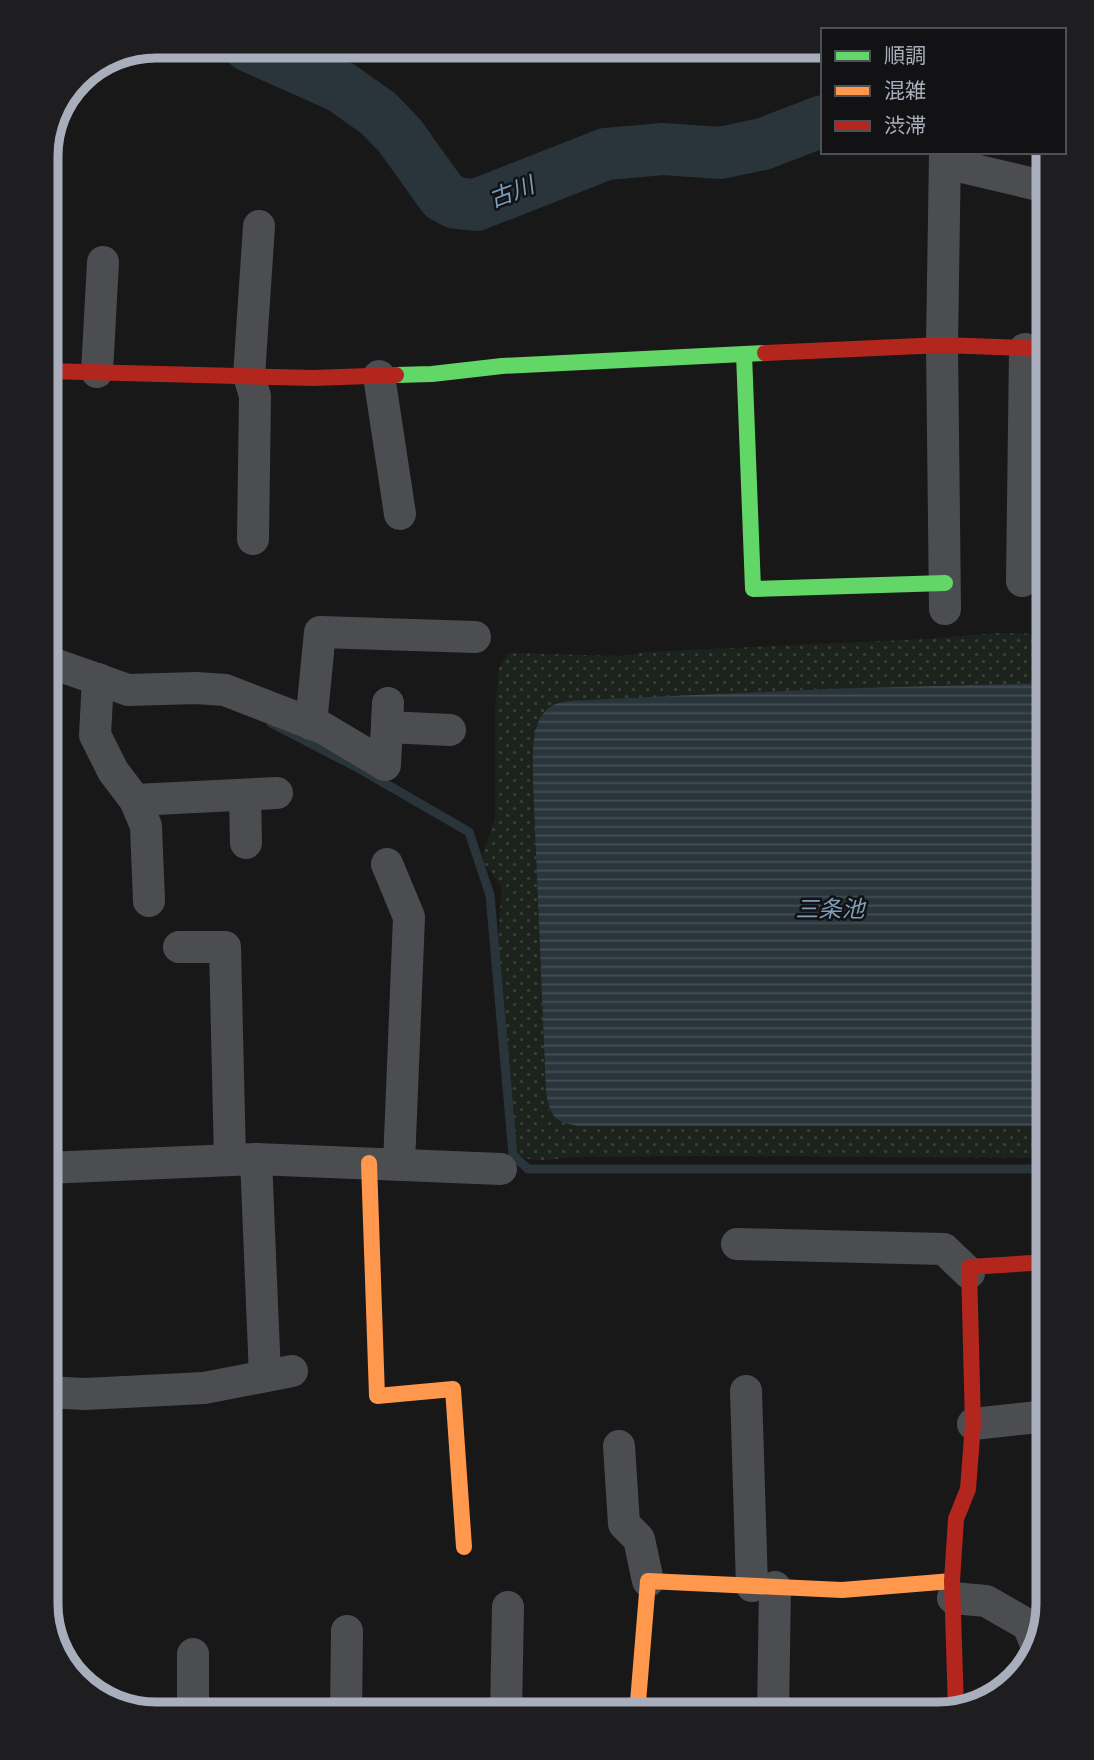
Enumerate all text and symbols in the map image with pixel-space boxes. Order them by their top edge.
legend [821,28,1066,154]
text: 順調 [884,41,926,69]
text: 混雑 [884,76,926,104]
text: 渋滞 [884,111,926,139]
water label: 古川 [484,167,541,214]
water label: 三条池 [796,892,867,924]

